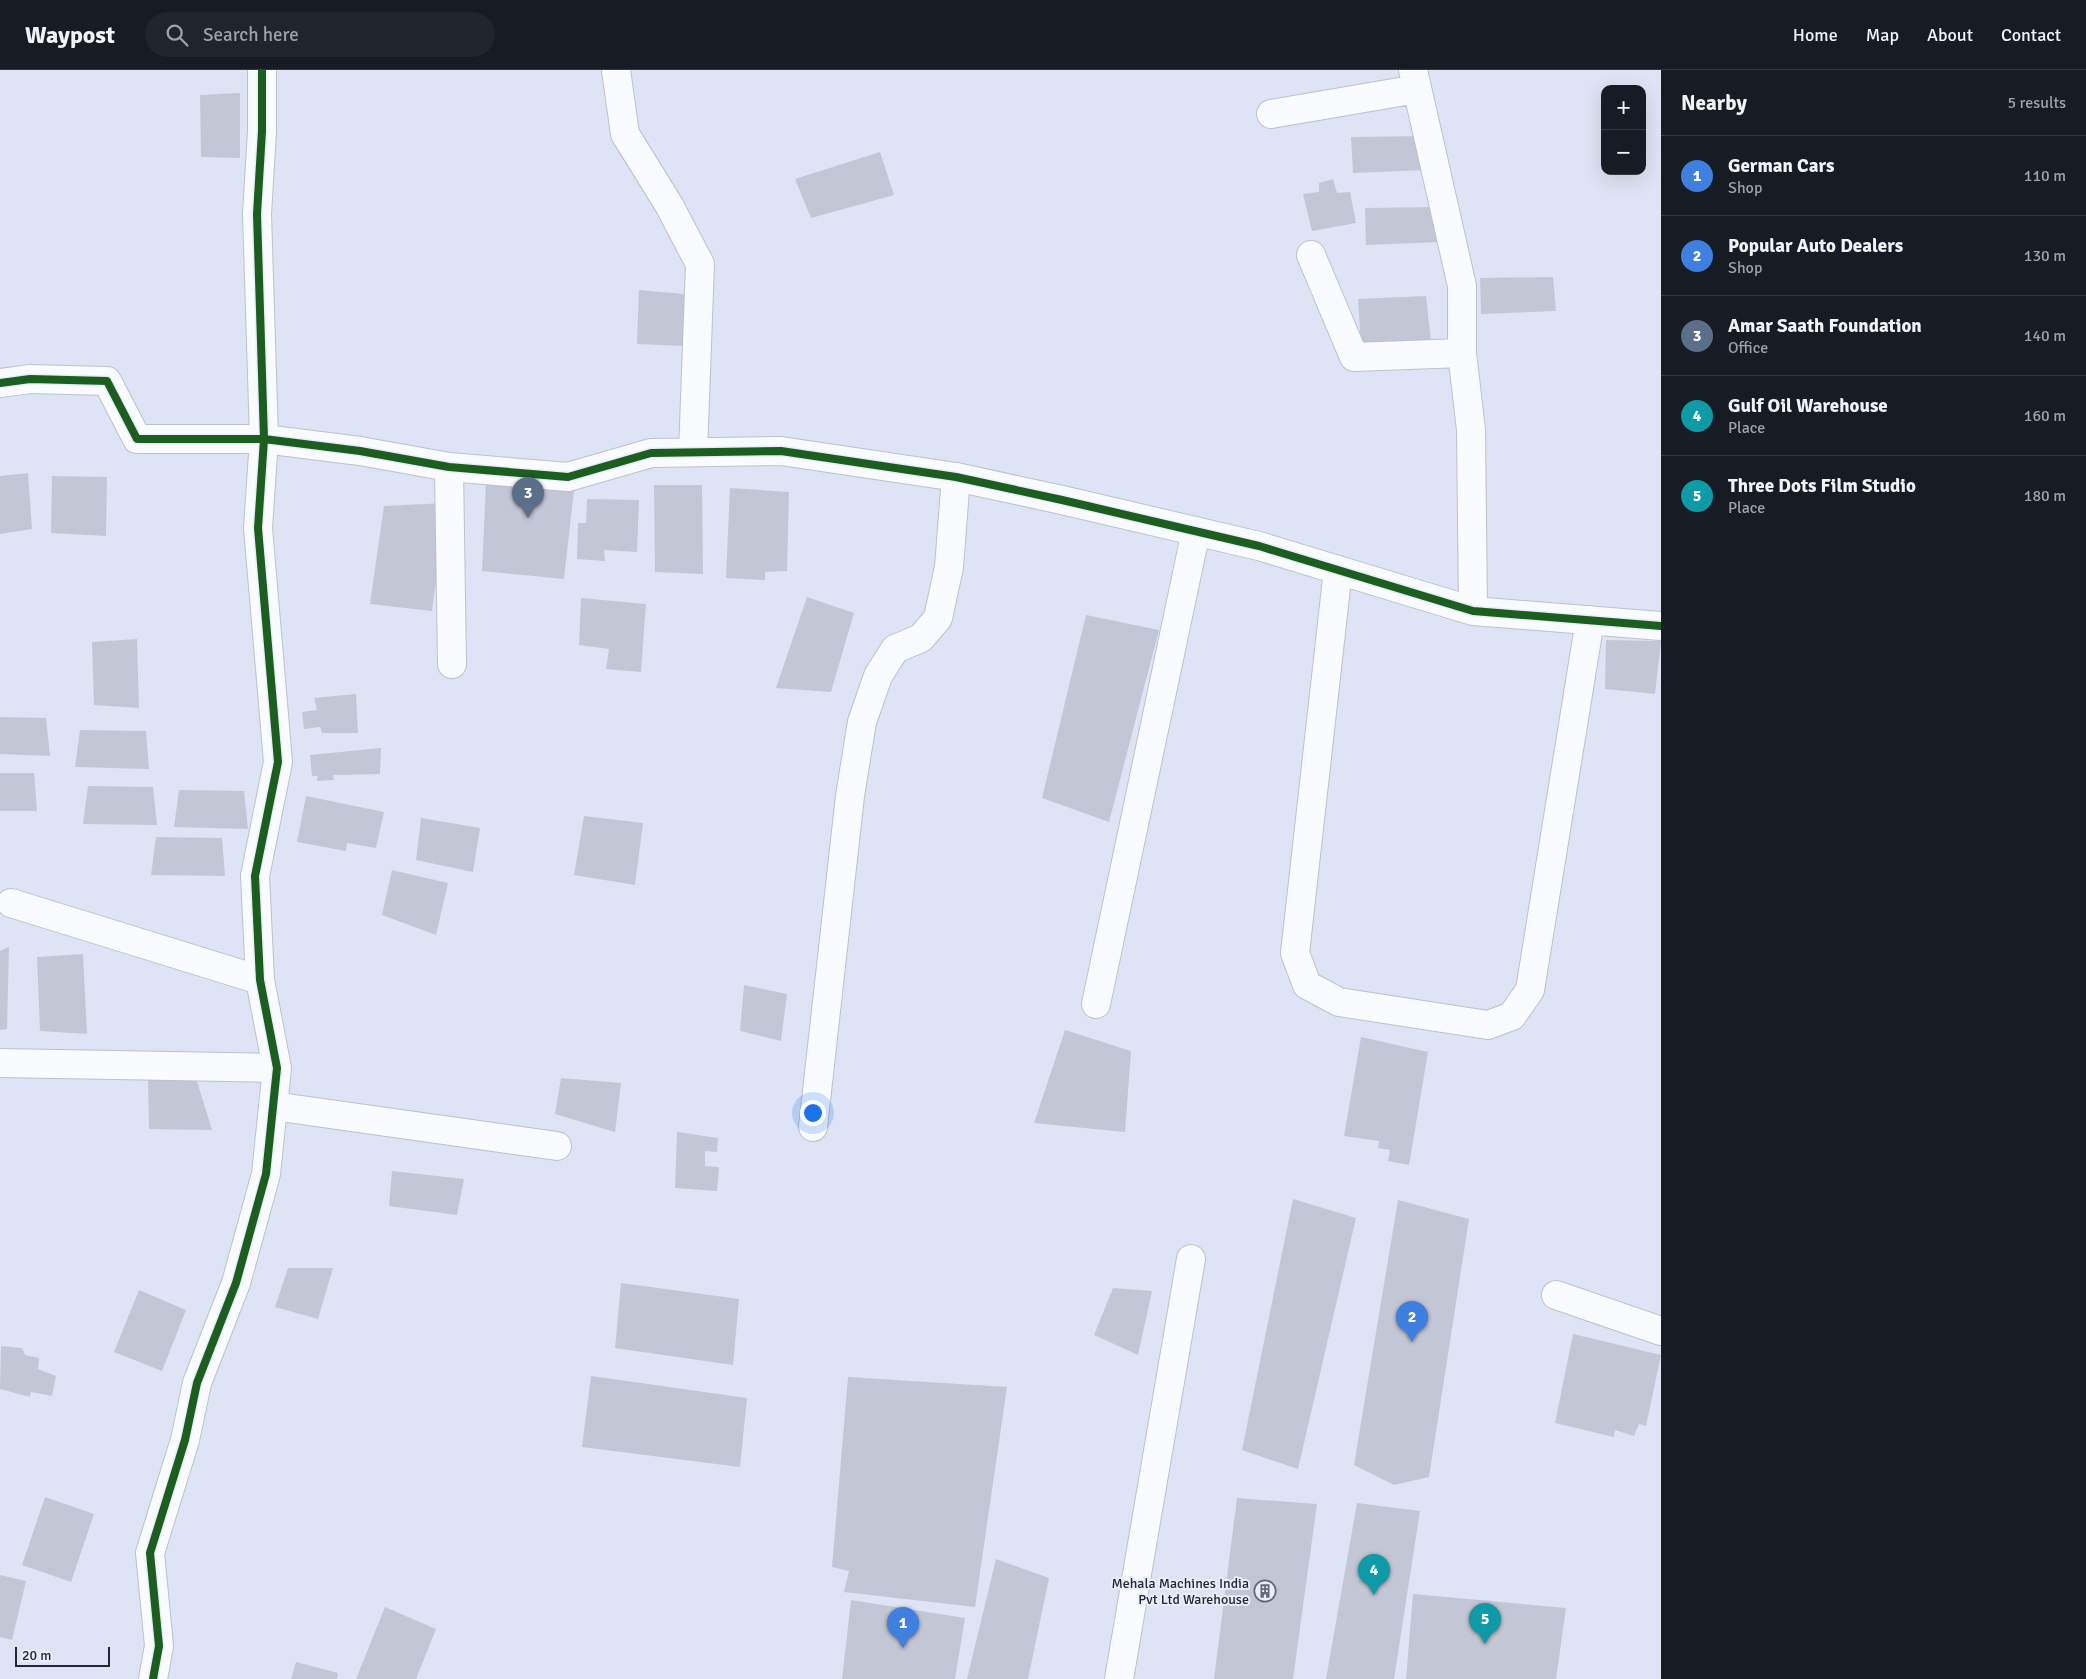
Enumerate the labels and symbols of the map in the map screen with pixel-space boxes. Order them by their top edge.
pin: 3 [512,477,544,518]
your location [800,1100,826,1126]
pin: 2 [1396,1301,1428,1342]
pin: 4 [1358,1554,1390,1595]
place label: Mehala Machines India Pvt Ltd Warehouse [1111,1575,1249,1608]
building icon: Mehala Machines India Pvt Ltd Warehouse [1253,1579,1277,1603]
pin: 5 [1469,1603,1501,1644]
pin: 1 [887,1607,919,1648]
scale bar [15,1644,110,1667]

